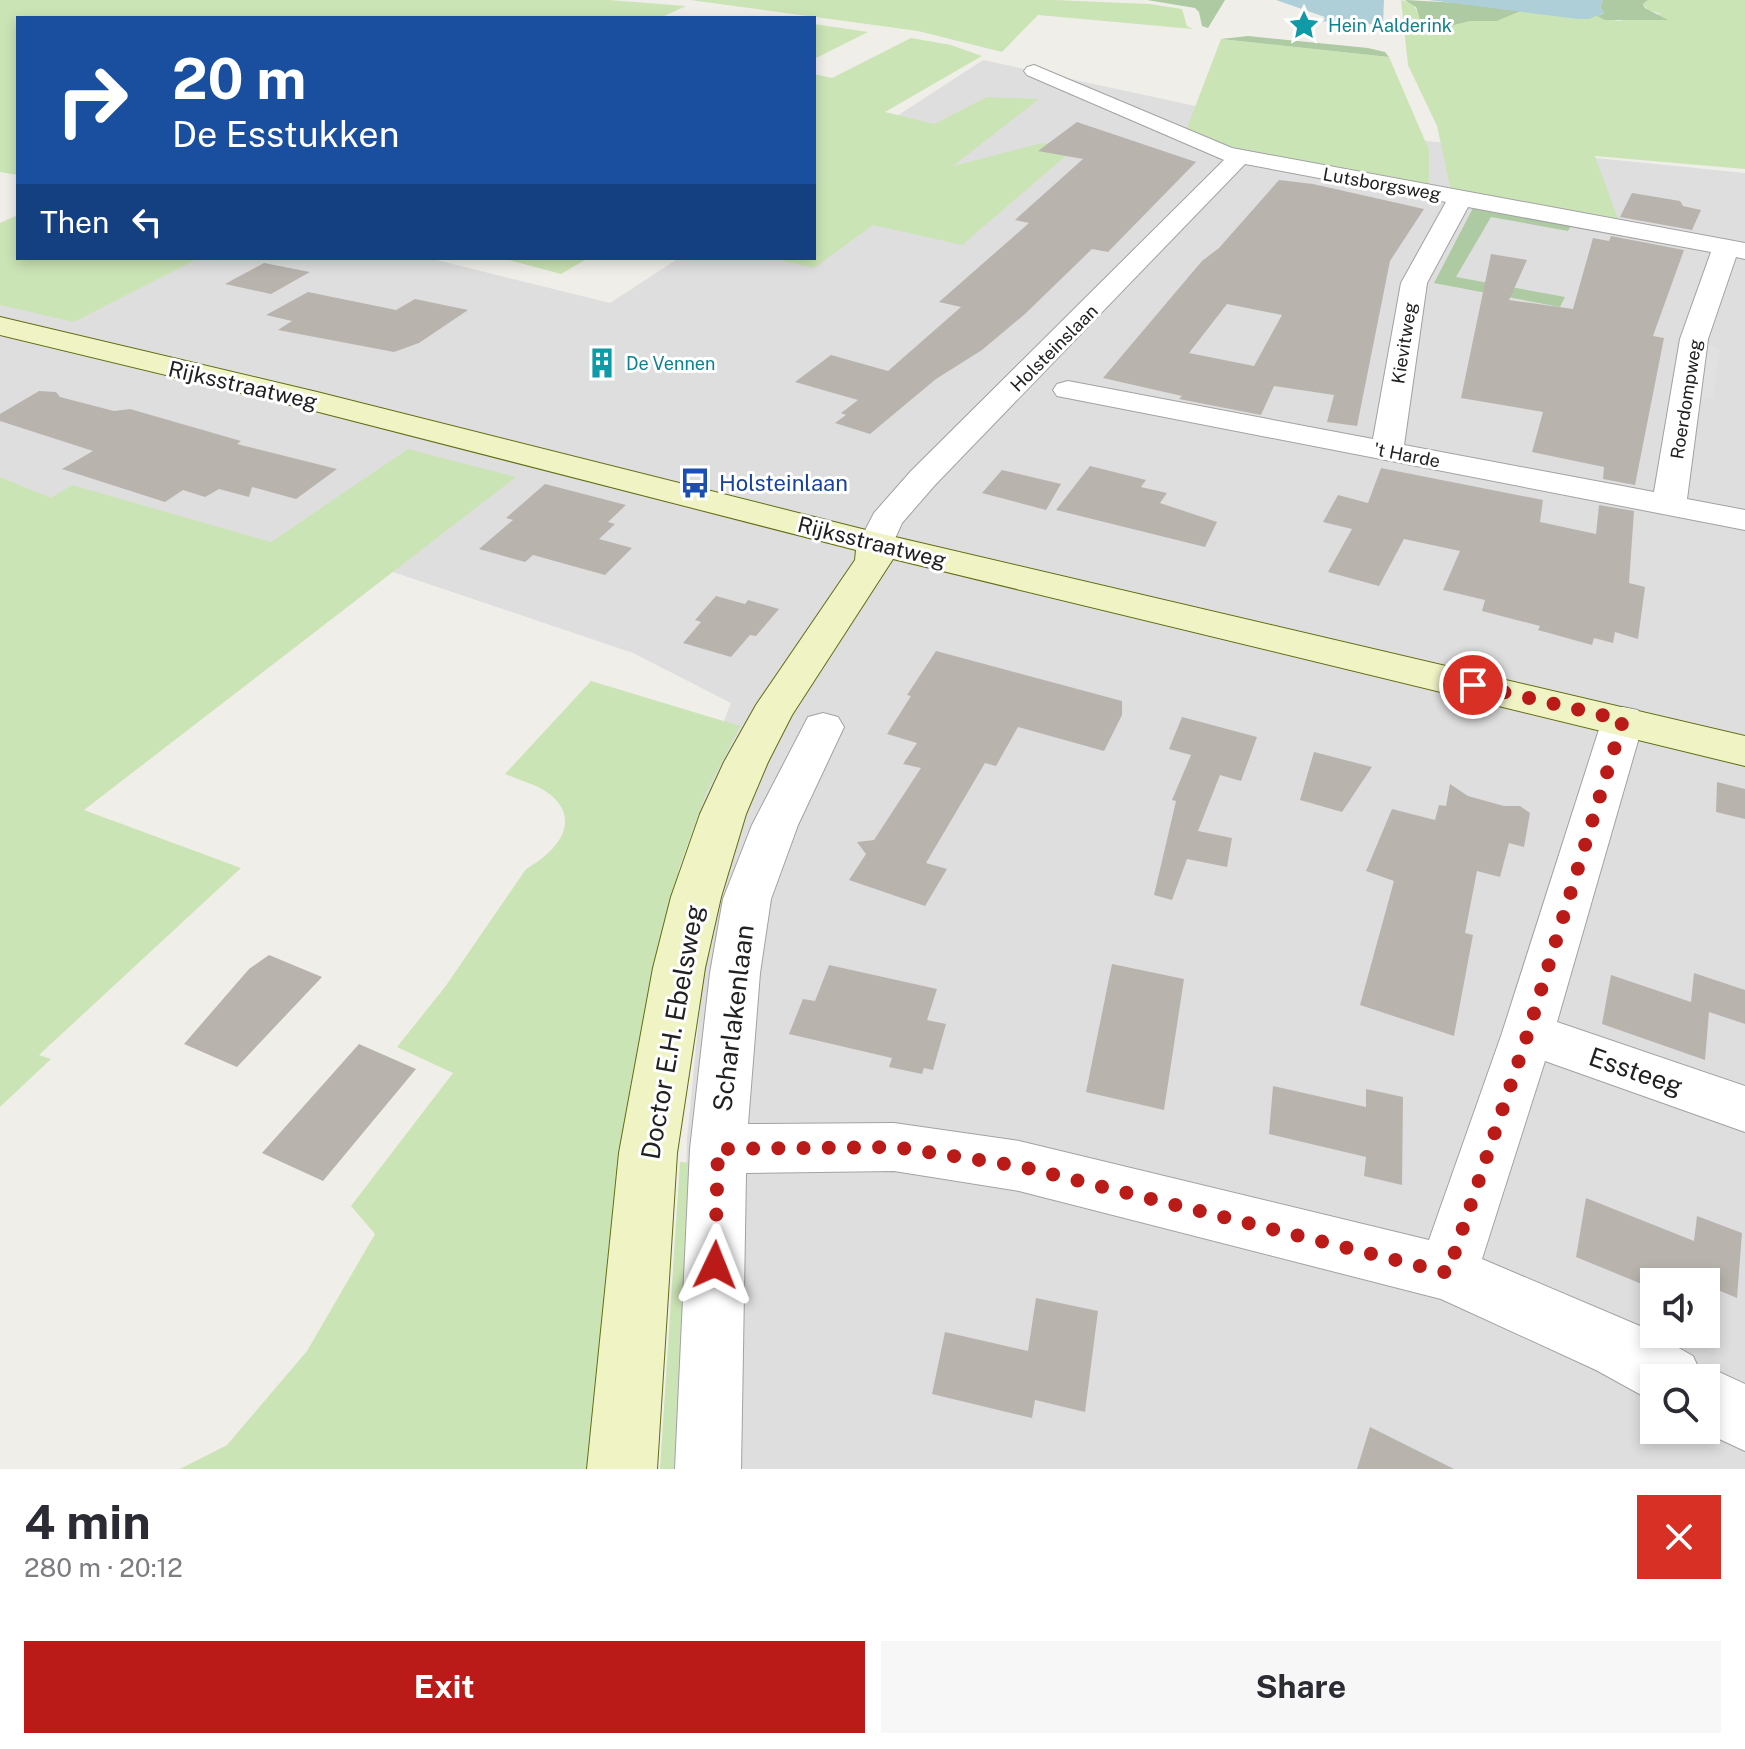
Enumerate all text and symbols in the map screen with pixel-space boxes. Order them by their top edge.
place icon: Hein Aalderink [1287,8,1321,42]
place label: Hein Aalderink [1328,15,1452,36]
text: 20 m [172,46,306,112]
icon: right [40,48,144,152]
text: De Esstukken [172,113,400,155]
street label: Lutsborgsweg [1321,163,1443,205]
icon: left [125,200,169,244]
text: Then [40,204,109,240]
street label: Holsteinslaan [1006,300,1102,396]
street label: Kievitweg [1387,301,1421,385]
street label: Roerdompweg [1666,337,1706,461]
building icon: De Vennen [585,346,619,380]
place label: De Vennen [626,353,715,374]
street label: Rijksstraatweg [166,355,320,415]
street label: 't Harde [1372,438,1442,472]
bus stop icon: Holsteinlaan [678,466,712,500]
place label: Holsteinlaan [719,470,848,496]
street label: Rijksstraatweg [795,511,949,573]
pin [1439,651,1507,719]
icon: arrive [1451,663,1495,707]
street label: Doctor E.H. Ebelsweg [634,902,710,1162]
street label: Scharlakenlaan [706,923,760,1113]
street label: Essteeg [1585,1041,1687,1101]
position arrow [673,1223,757,1307]
map controls [1640,1268,1720,1444]
button: sound [1640,1268,1720,1348]
button: search [1640,1364,1720,1444]
text: 4 min [24,1493,151,1550]
button: close [1637,1495,1721,1579]
text: 280 m · 20:12 [24,1552,183,1583]
button: Exit [24,1641,865,1733]
button: Share [881,1641,1721,1733]

